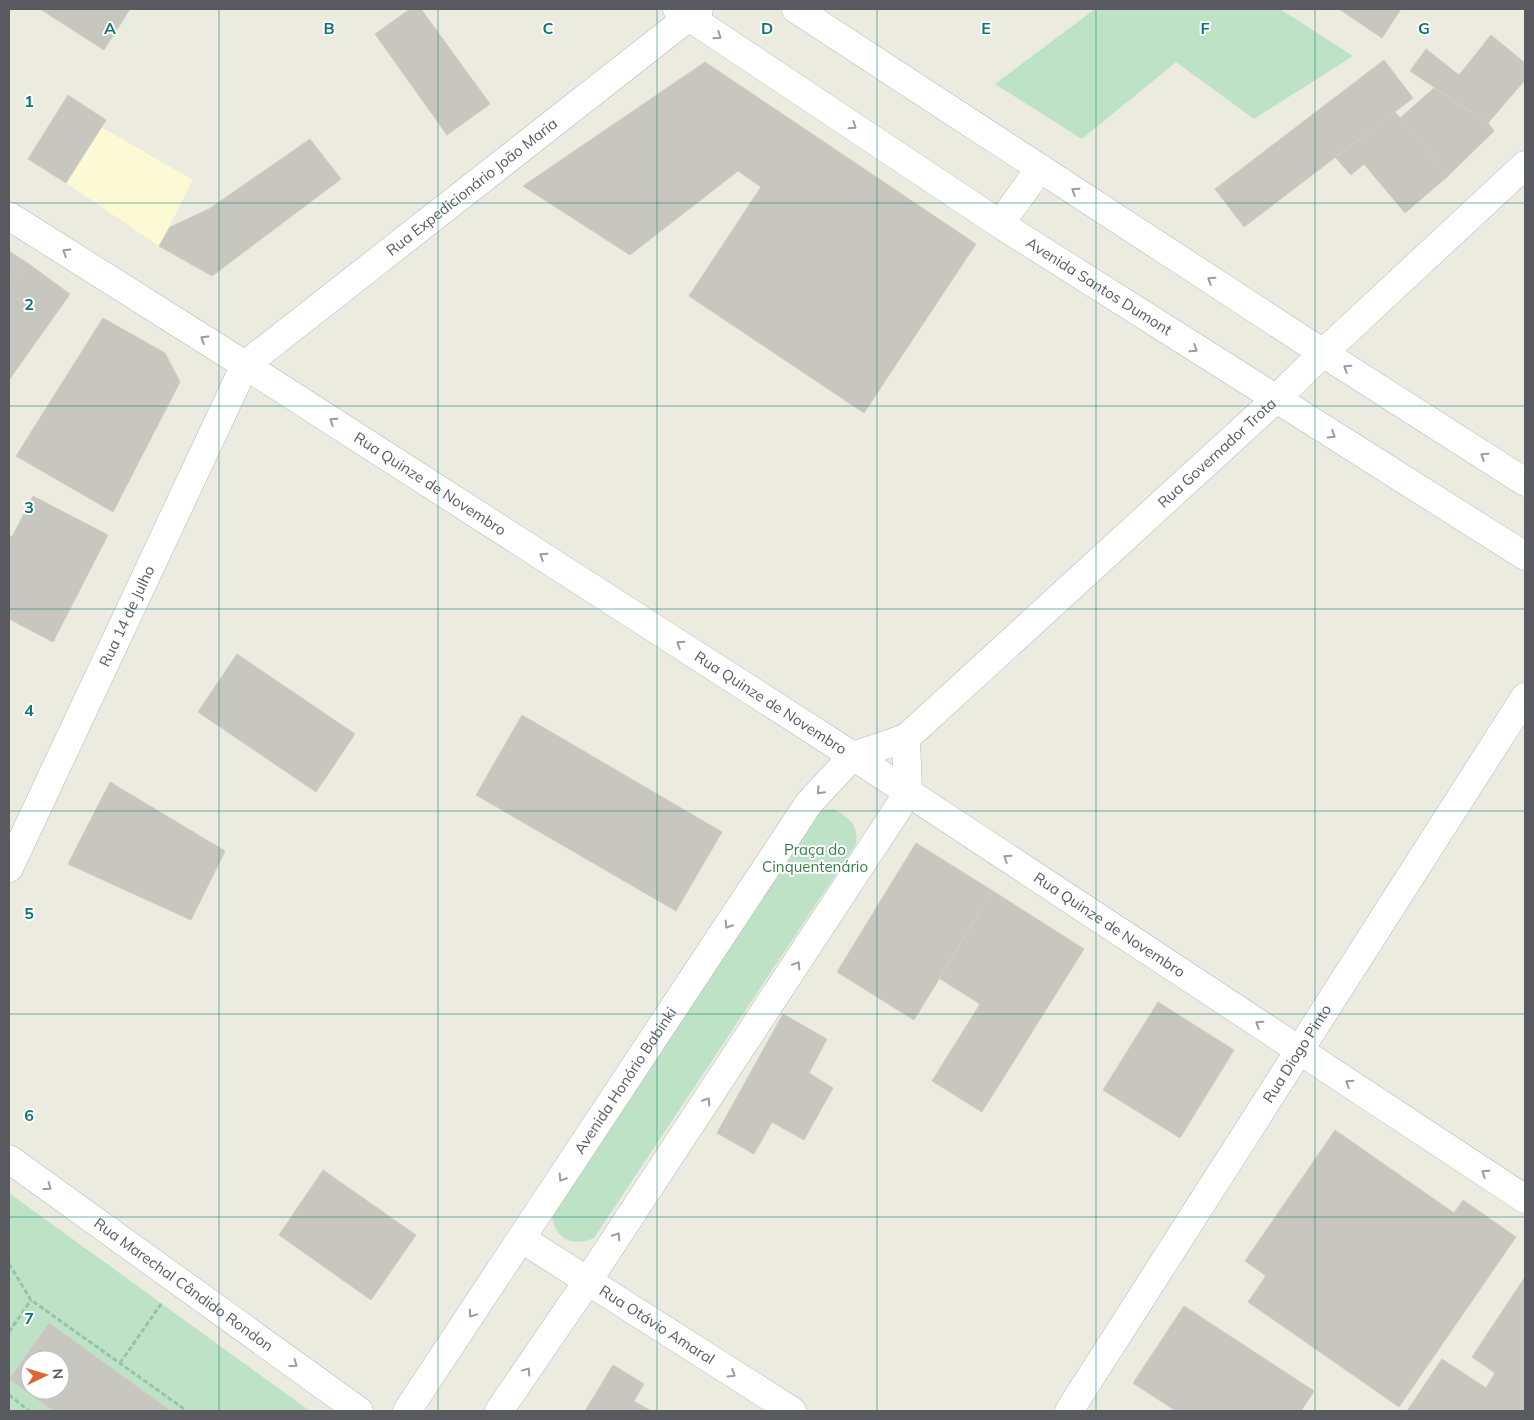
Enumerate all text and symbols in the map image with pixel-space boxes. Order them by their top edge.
text: A [104,18,116,38]
text: B [323,18,335,38]
text: C [543,18,554,38]
text: D [761,18,773,38]
text: E [981,18,991,38]
text: F [1200,18,1210,38]
text: G [1418,18,1430,38]
one-way arrow [713,29,722,39]
text: 1 [24,91,34,111]
street label: Rua Expedicionário João Maria [382,114,561,260]
one-way arrow [847,120,857,129]
one-way arrow [1071,188,1081,197]
street label: Avenida Santos Dumont [1023,233,1176,339]
one-way arrow [62,249,72,258]
one-way arrow [1207,277,1217,286]
text: 2 [24,294,34,314]
one-way arrow [200,335,209,345]
one-way arrow [1189,342,1198,352]
one-way arrow [1344,365,1353,375]
street label: Rua Governador Trota [1154,394,1280,512]
one-way arrow [329,418,338,427]
street label: Rua Quinze de Novembro [351,428,510,539]
one-way arrow [1326,429,1335,439]
one-way arrow [1481,452,1490,462]
text: 3 [24,497,34,517]
one-way arrow [539,553,548,563]
street label: Rua 14 de Julho [95,562,159,670]
one-way arrow [676,641,685,651]
street label: Rua Quinze de Novembro [691,647,851,759]
text: 4 [24,700,34,720]
one-way arrow [817,786,826,795]
park label: Praça do Cinquentenário [762,840,868,876]
one-way arrow [1003,855,1012,864]
street label: Rua Quinze de Novembro [1030,868,1189,981]
text: 5 [24,903,34,923]
one-way arrow [725,920,734,929]
one-way arrow [791,961,800,971]
street label: Rua Diogo Pinto [1258,1001,1335,1106]
street label: Avenida Honório Babinki [570,1003,680,1157]
one-way arrow [1256,1021,1265,1030]
one-way arrow [1345,1080,1355,1089]
one-way arrow [701,1097,710,1106]
text: 6 [24,1105,34,1125]
one-way arrow [1481,1169,1490,1179]
one-way arrow [559,1172,568,1182]
one-way arrow [42,1181,52,1190]
street label: Rua Marechal Cândido Rondon [90,1213,277,1355]
one-way arrow [611,1232,621,1241]
street label: Rua Otávio Amaral [596,1281,718,1368]
text: 7 [24,1308,34,1328]
one-way arrow [469,1308,478,1317]
north arrow [20,1350,70,1400]
one-way arrow [288,1358,298,1367]
one-way arrow [521,1367,530,1377]
one-way arrow [727,1367,736,1377]
text: N [49,1368,67,1380]

